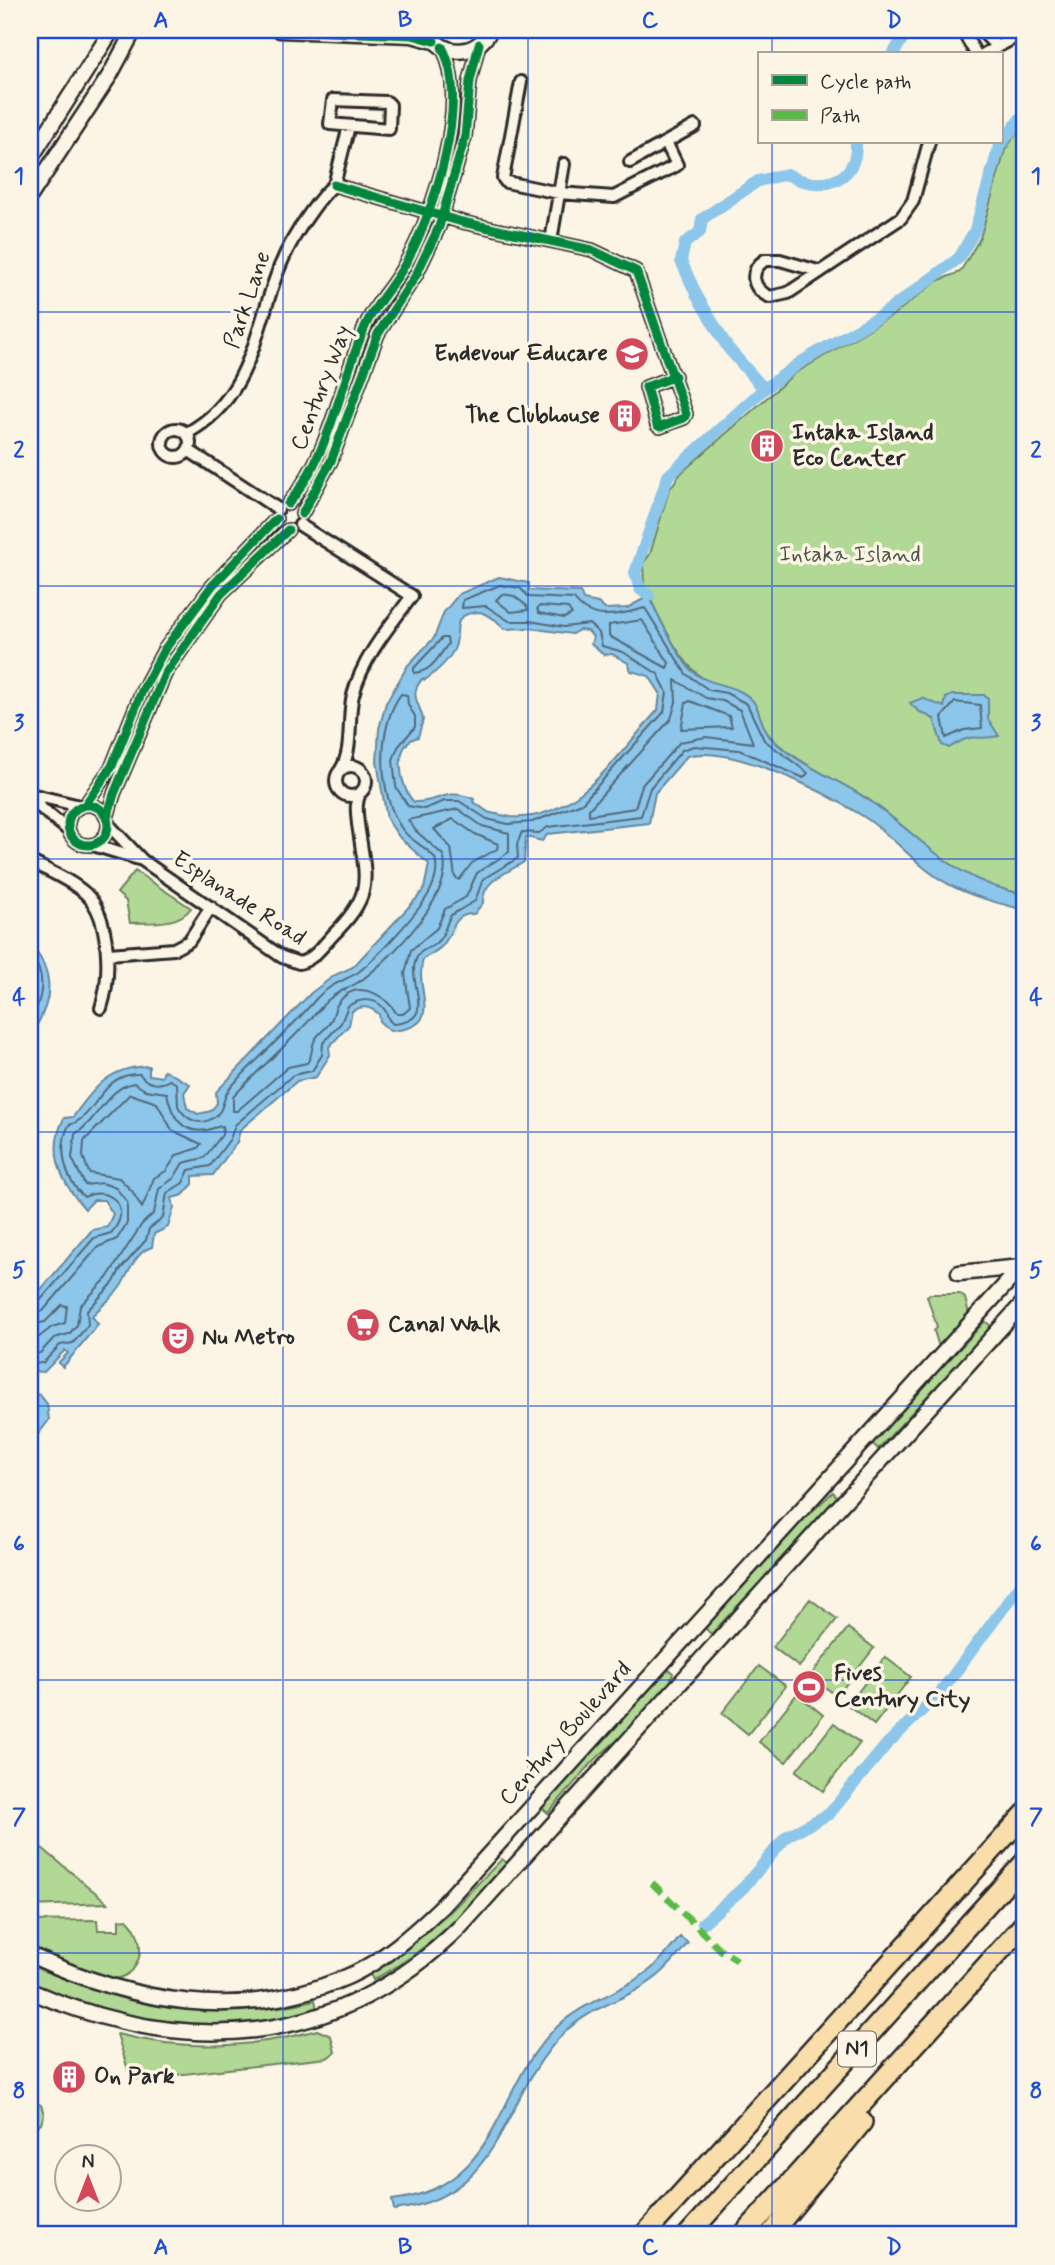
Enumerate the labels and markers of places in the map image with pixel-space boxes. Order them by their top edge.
school or university icon: Endevour Educare [613,335,651,373]
place label: Endevour Educare [434,339,608,369]
building icon: The Clubhouse [606,397,644,435]
place label: The Clubhouse [465,401,600,431]
place label: Intaka Island Eco Center [792,418,934,474]
building icon: Intaka Island Eco Center [748,427,786,465]
supermarket icon: Canal Walk [344,1306,382,1344]
place label: Canal Walk [388,1310,501,1340]
theatre icon: Nu Metro [159,1319,197,1357]
place label: Nu Metro [202,1323,295,1353]
place label: Fives Century City [834,1659,970,1715]
sports icon: Fives Century City [790,1668,828,1706]
building icon: On Park [50,2058,88,2096]
place label: On Park [94,2062,175,2092]

